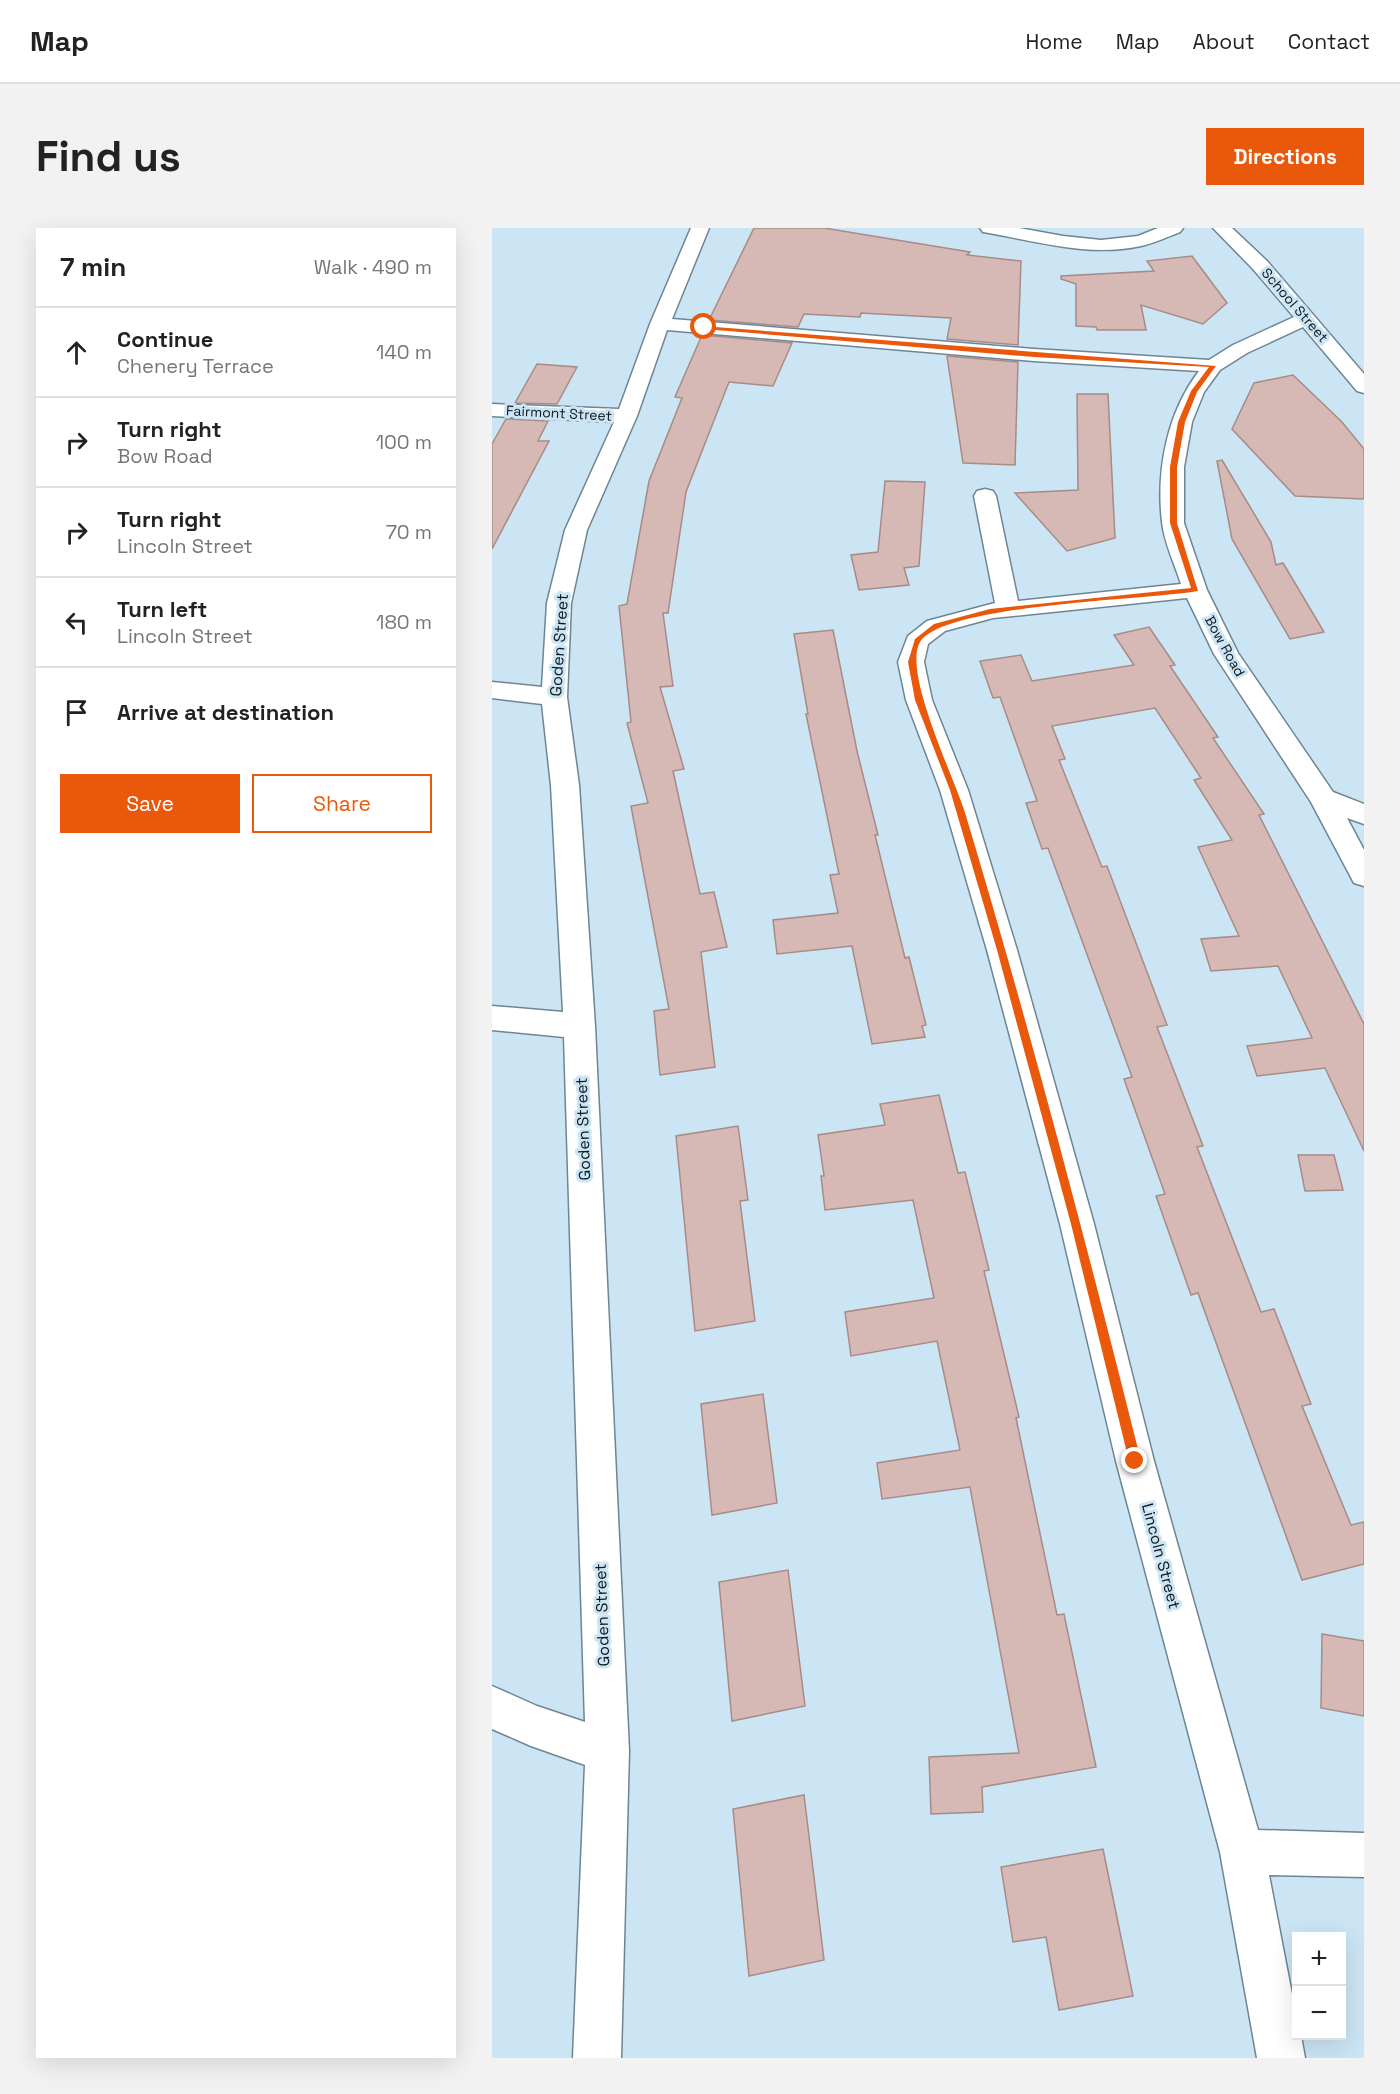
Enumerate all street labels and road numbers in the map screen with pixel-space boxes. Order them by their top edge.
street label: School Street [1258,264,1332,346]
street label: Fairmont Street [506,401,612,425]
street label: Goden Street [545,593,573,697]
street label: Bow Road [1201,612,1249,680]
street label: Goden Street [571,1077,595,1181]
street label: Lincoln Street [1137,1501,1185,1611]
street label: Goden Street [590,1563,614,1667]

